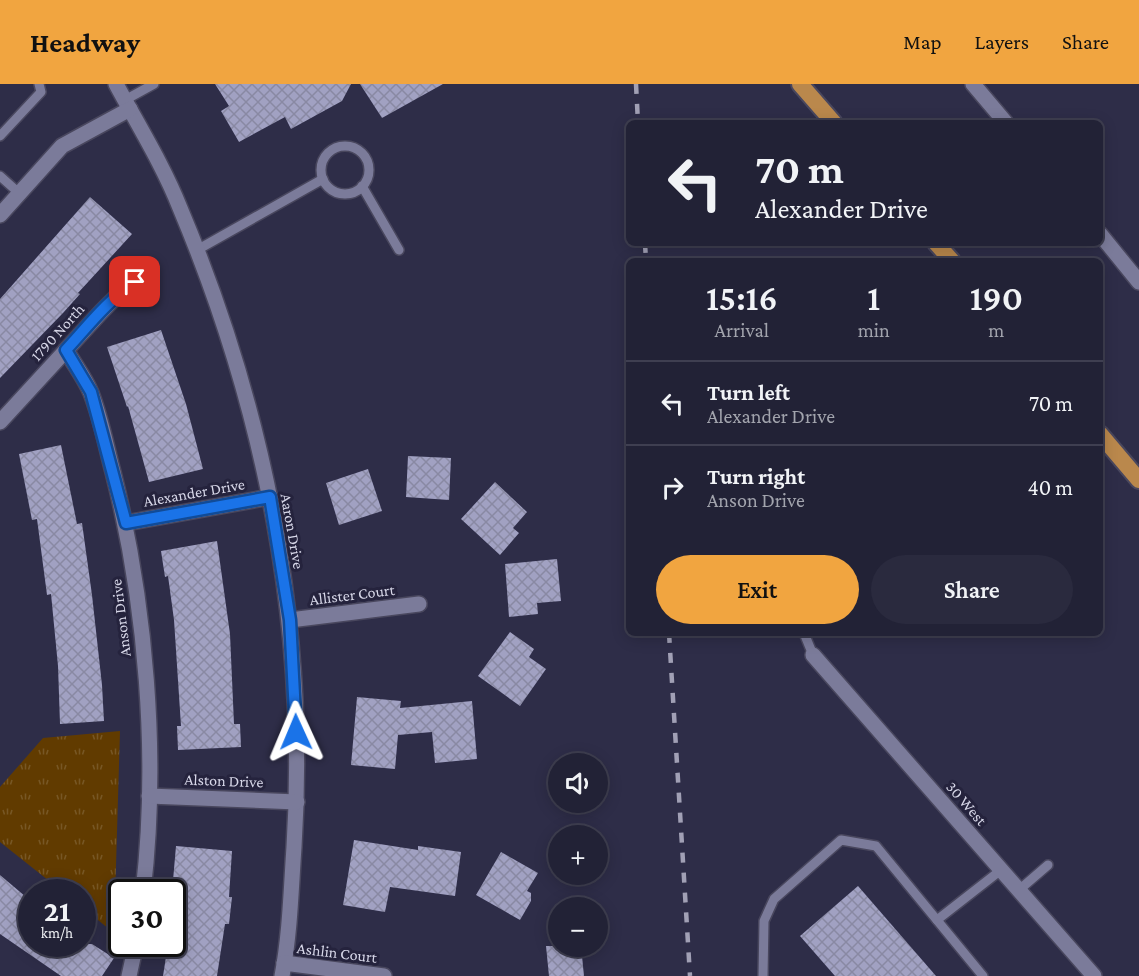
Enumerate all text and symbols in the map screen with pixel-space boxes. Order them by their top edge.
text: Headway [30,27,140,58]
text: Map [903,30,942,54]
text: Layers [975,30,1029,54]
text: Share [1062,30,1109,54]
icon: left [656,144,734,222]
text: 70 m [755,145,844,192]
text: Alexander Drive [755,194,928,224]
pin [109,256,160,307]
icon: arrive [118,265,151,298]
text: 15:16 [706,278,778,318]
text: 1 [867,278,880,318]
text: 190 [970,278,1023,318]
street label: 1790 North [27,300,88,364]
text: Arrival [715,319,769,341]
text: min [858,319,890,341]
text: m [988,319,1004,341]
text: Turn left [707,380,790,405]
icon: left [656,387,689,420]
text: 70 m [1029,391,1073,416]
text: Alexander Drive [707,405,835,427]
text: Turn right [707,464,805,489]
icon: right [656,471,689,504]
street label: Alexander Drive [142,475,246,510]
text: 40 m [1028,475,1073,500]
text: Anson Drive [707,489,805,511]
street label: Aaron Drive [278,492,307,570]
button: Exit [656,555,859,624]
button: Share [871,555,1073,624]
street label: Anson Drive [107,578,134,658]
street label: Allister Court [309,581,396,608]
position arrow [264,700,328,764]
map controls [548,753,608,957]
button: sound [548,753,608,813]
street label: Alston Drive [184,771,264,790]
street label: 30 West [943,778,991,829]
button: + [548,825,608,885]
speed limit sign: 30 [108,879,186,957]
text: 21 [44,894,70,927]
button: − [548,897,608,957]
text: km/h [41,925,73,941]
street label: Ashlin Court [296,939,379,966]

